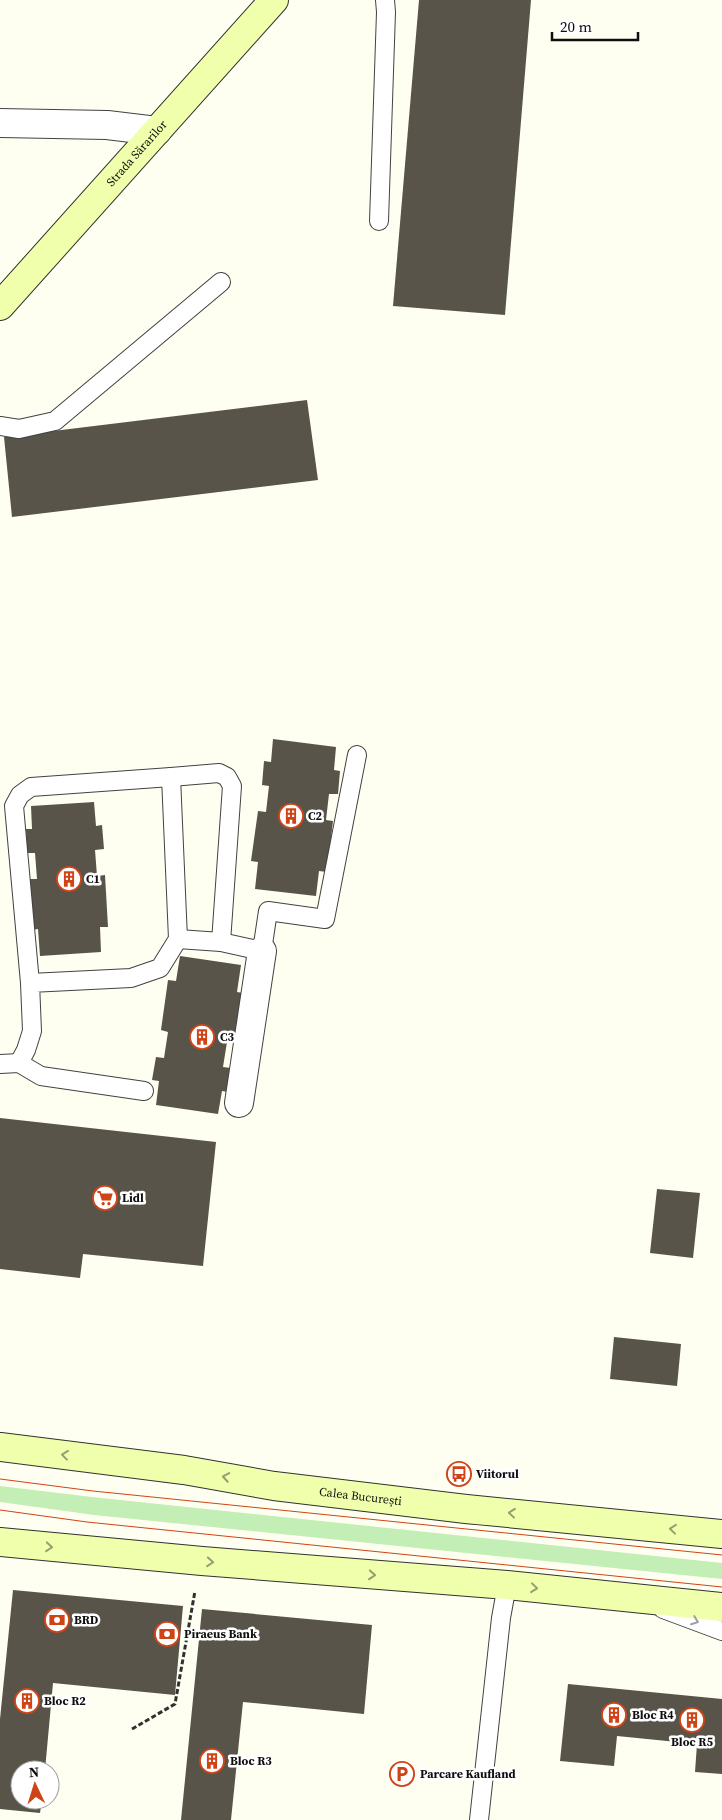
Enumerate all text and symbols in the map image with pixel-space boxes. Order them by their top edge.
scale bar [552,10,638,42]
text: 20 m [560,16,592,37]
street label: Strada Sărarilor [103,117,171,190]
building icon: C2 [278,803,304,829]
place label: C2 [308,808,322,824]
building icon: C1 [56,866,82,892]
place label: C1 [86,871,100,887]
building icon: C3 [189,1024,215,1050]
place label: C3 [220,1029,234,1045]
supermarket icon: Lidl [92,1185,118,1211]
place label: Lidl [122,1190,144,1206]
one-way arrow [61,1450,69,1461]
bus stop icon: Viitorul [446,1461,472,1487]
place label: Viitorul [476,1466,519,1482]
one-way arrow [221,1473,230,1483]
street label: Calea București [318,1483,403,1509]
one-way arrow [507,1508,515,1519]
one-way arrow [669,1524,677,1535]
one-way arrow [45,1541,53,1552]
one-way arrow [207,1556,215,1567]
one-way arrow [369,1569,377,1580]
one-way arrow [531,1582,539,1593]
bank icon: BRD [44,1607,70,1633]
place label: BRD [74,1612,99,1628]
one-way arrow [690,1615,698,1625]
bank icon: Piraeus Bank [154,1621,180,1647]
place label: Piraeus Bank [184,1626,258,1642]
building icon: Bloc R2 [14,1688,40,1714]
place label: Bloc R2 [44,1693,86,1709]
building icon: Bloc R4 [601,1702,627,1728]
place label: Bloc R4 [632,1707,674,1723]
building icon: Bloc R5 [679,1707,705,1733]
place label: Bloc R5 [671,1734,713,1750]
building icon: Bloc R3 [199,1748,225,1774]
place label: Bloc R3 [230,1753,272,1769]
north arrow [10,1760,60,1810]
parking icon: Parcare Kaufland [389,1761,415,1787]
text: N [28,1762,40,1782]
place label: Parcare Kaufland [420,1766,516,1782]

